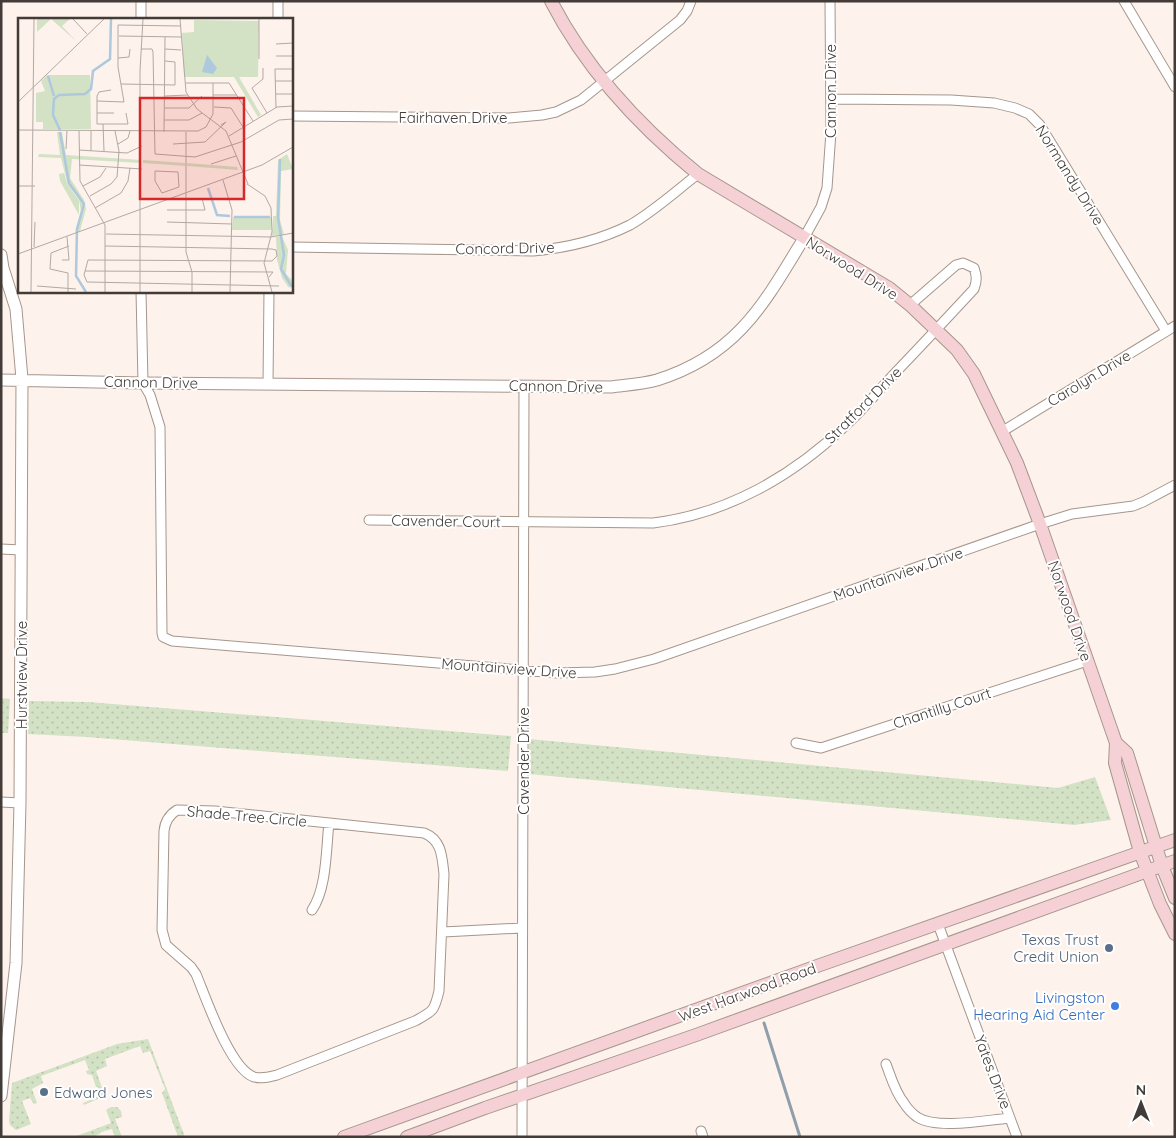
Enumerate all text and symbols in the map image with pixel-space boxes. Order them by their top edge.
inset map [18,18,292,292]
street label: Cannon Drive [821,44,840,138]
street label: Fairhaven Drive [399,108,507,127]
street label: Normandy Drive [1031,121,1109,229]
street label: Norwood Drive [802,232,902,304]
street label: Concord Drive [455,238,555,258]
street label: Carolyn Drive [1044,346,1134,410]
street label: Stratford Drive [820,362,906,448]
street label: Cannon Drive [104,372,198,392]
street label: Cannon Drive [509,376,603,396]
street label: Cavender Court [391,511,501,531]
street label: Mountainview Drive [831,543,965,605]
street label: Norwood Drive [1044,558,1096,664]
street label: Hurstview Drive [12,621,31,729]
street label: Mountainview Drive [441,654,577,682]
street label: Chantilly Court [891,683,993,733]
street label: Cavender Drive [514,707,533,815]
street label: Shade Tree Circle [186,801,308,831]
place label: Texas Trust Credit Union [1013,930,1099,966]
marker: Texas Trust Credit Union [1103,942,1115,954]
street label: West Harwood Road [676,958,818,1026]
place label: Livingston Hearing Aid Center [973,988,1105,1024]
marker: Livingston Hearing Aid Center [1109,1000,1121,1012]
street label: Yates Drive [970,1032,1016,1112]
north arrow [1116,1078,1166,1128]
text: N [1136,1081,1146,1099]
place label: Edward Jones [54,1083,152,1102]
marker: Edward Jones [38,1086,50,1098]

